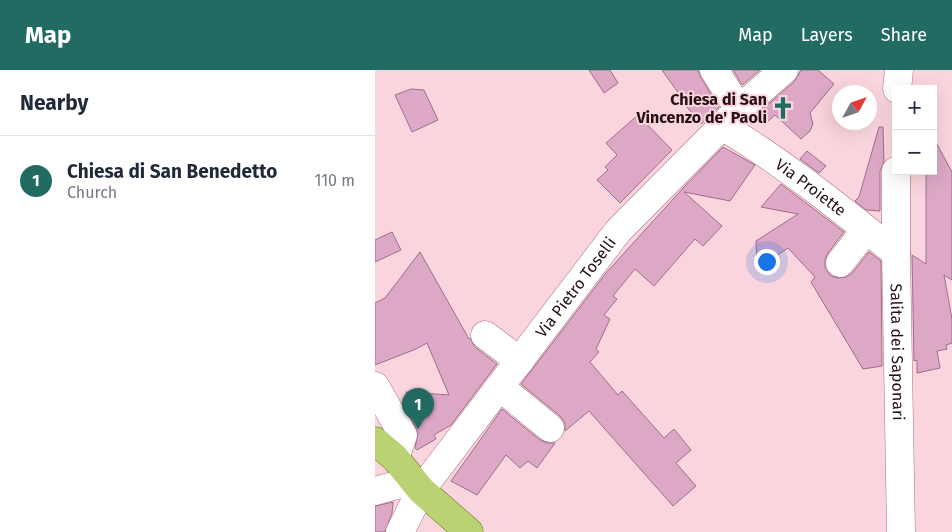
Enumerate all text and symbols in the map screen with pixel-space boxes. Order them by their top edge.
text: Map [25,21,71,49]
text: Map [738,24,773,46]
text: Layers [801,24,853,46]
text: Share [881,24,927,46]
north arrow [832,85,877,130]
map controls [892,85,937,175]
button: + [892,85,937,130]
text: Nearby [20,90,88,116]
place label: Chiesa di San Vincenzo de' Paoli [635,90,767,127]
church icon: Chiesa di San Vincenzo de' Paoli [770,95,796,121]
button: − [892,130,937,175]
street label: Via Proiette [772,155,850,220]
text: Chiesa di San Benedetto [67,160,277,183]
text: 1 [32,171,40,190]
text: 110 m [314,171,355,190]
text: Church [67,183,117,202]
street label: Via Pietro Toselli [532,233,620,341]
your location [754,249,780,275]
street label: Salita dei Saponari [887,283,908,421]
pin: 1 [402,388,434,429]

